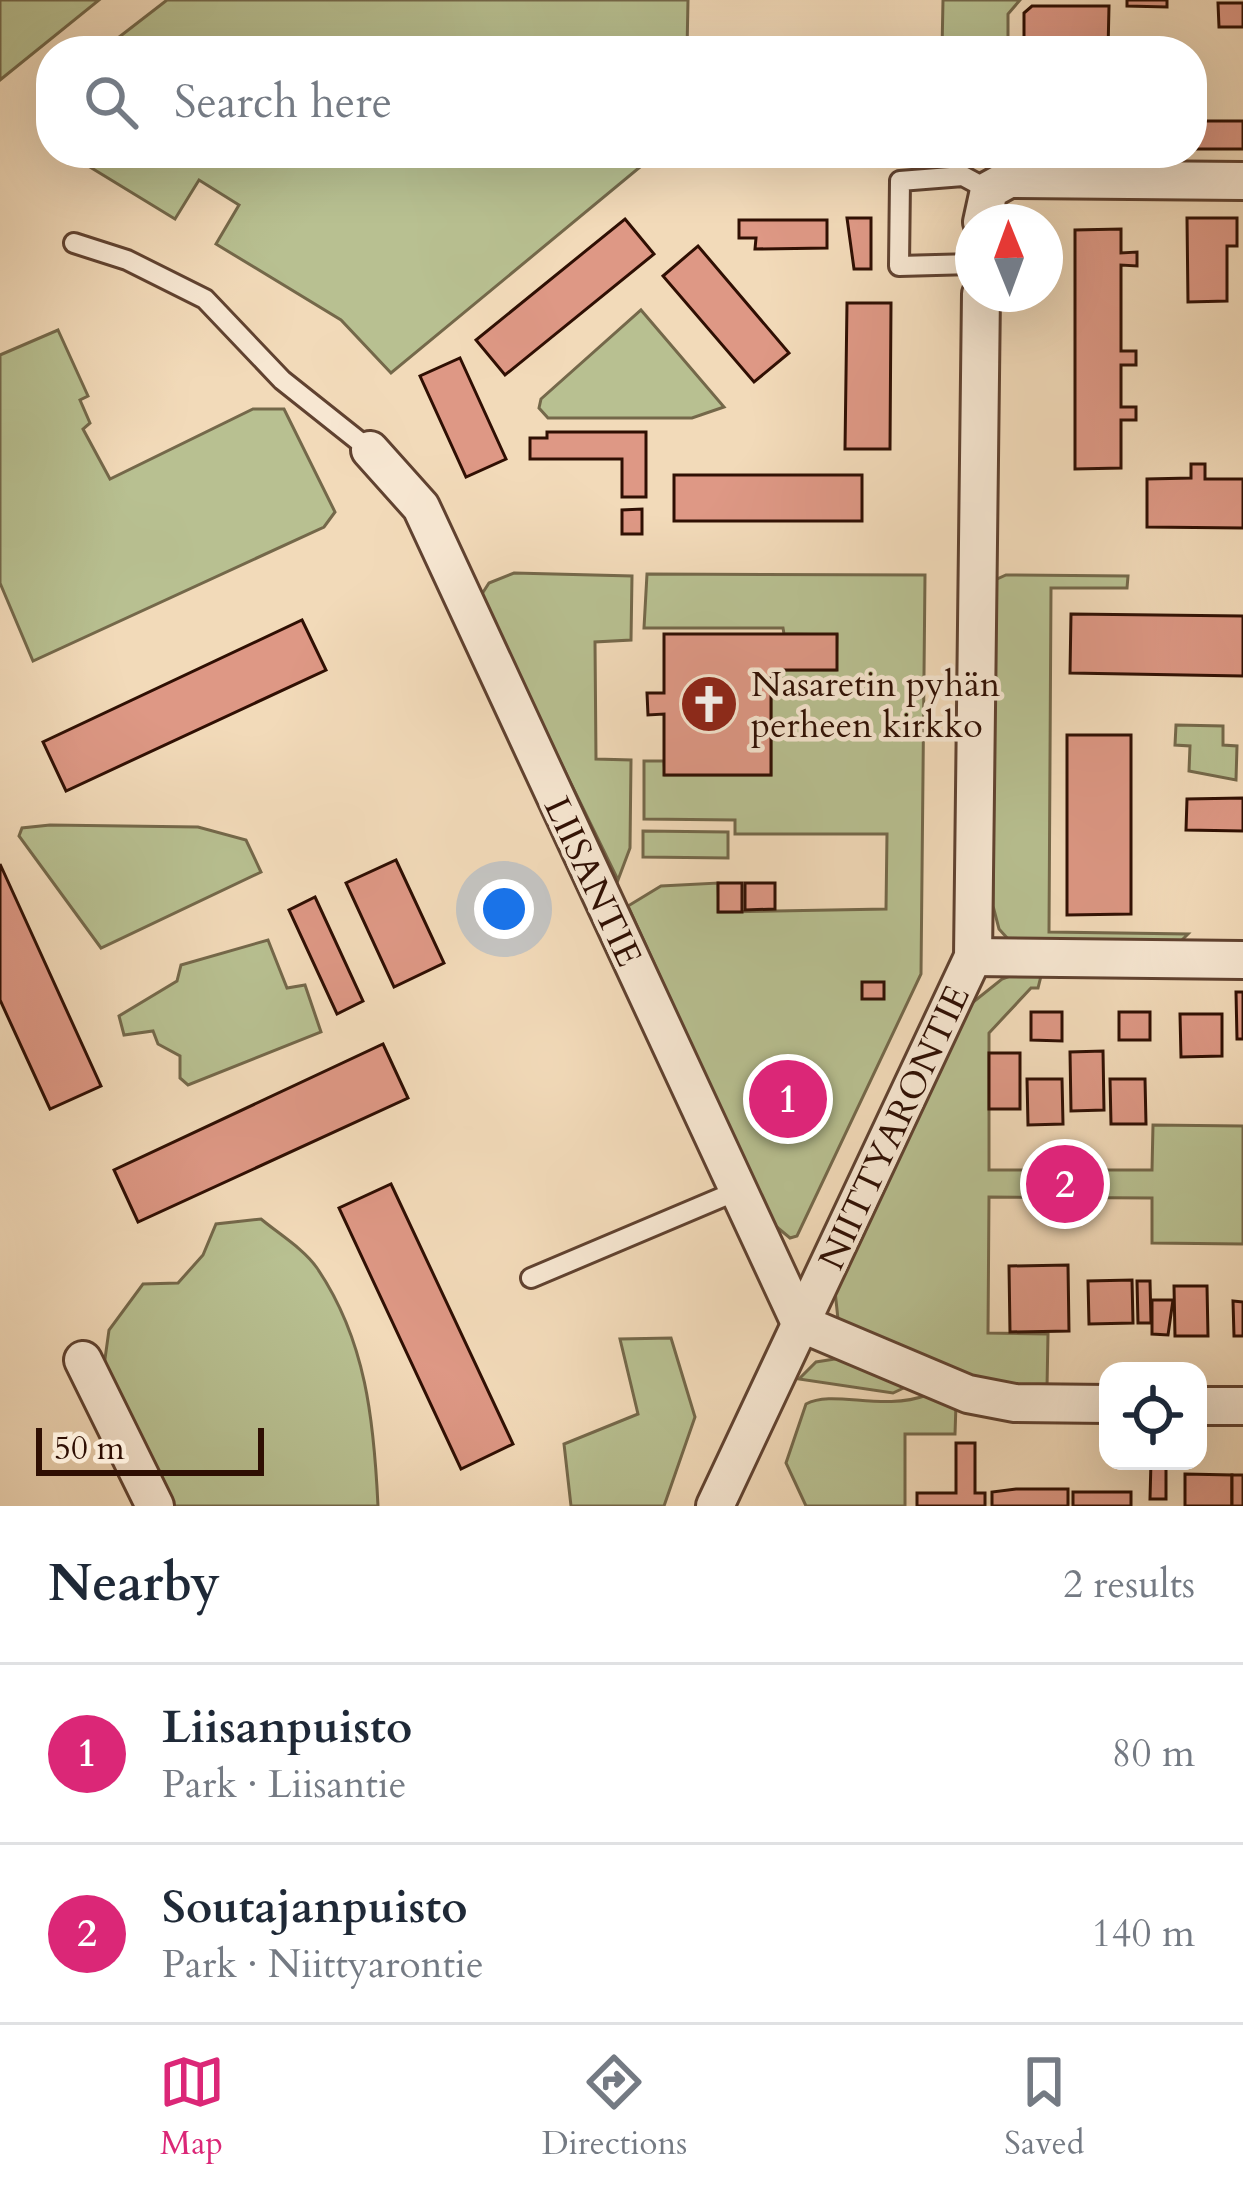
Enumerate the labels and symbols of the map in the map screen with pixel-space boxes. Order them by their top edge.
north arrow [955,204,1063,312]
place label: Nasaretin pyhän perheen kirkko [751,660,1001,750]
church icon: Nasaretin pyhän perheen kirkko [678,673,740,735]
street label: LIISANTIE [532,789,653,974]
your location [474,879,534,939]
street label: NIITTYARONTIE [807,978,982,1278]
pin: 1 [749,1054,827,1144]
pin: 2 [1026,1139,1104,1229]
scale bar [36,1422,264,1475]

